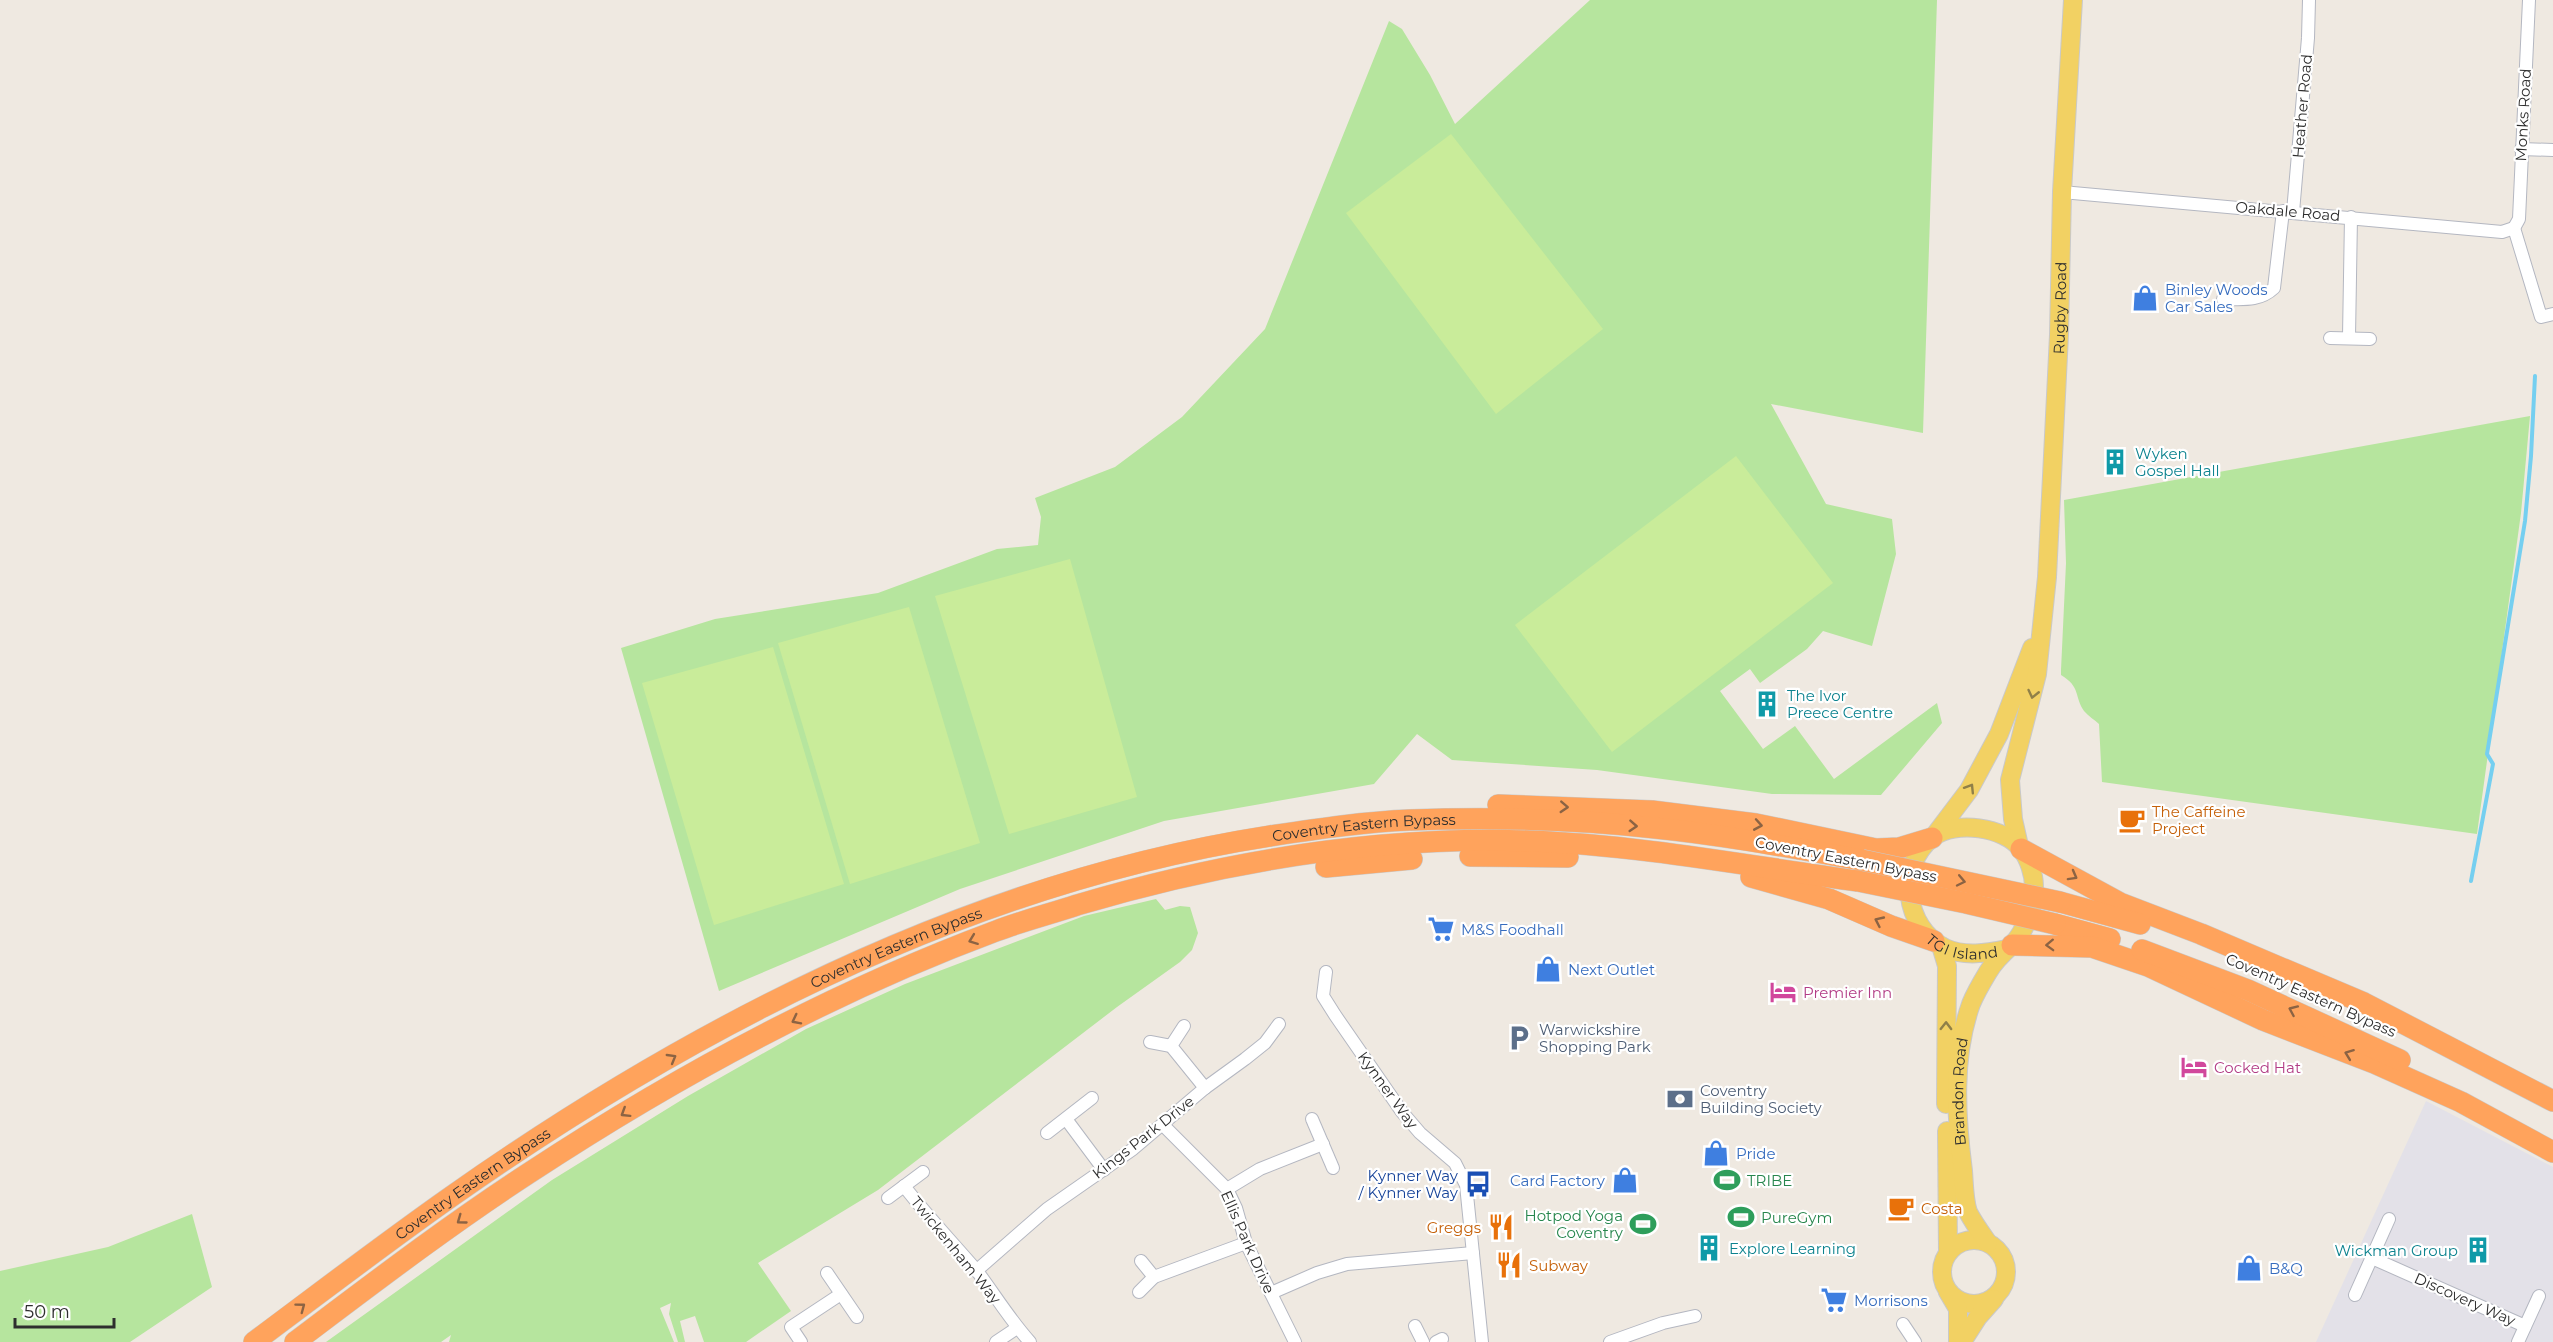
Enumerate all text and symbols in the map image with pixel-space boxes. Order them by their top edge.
street label: Heather Road [2288,53,2316,159]
street label: Monks Road [2511,68,2535,162]
street label: Oakdale Road [2235,197,2341,225]
street label: Rugby Road [2049,262,2070,355]
place label: Binley Woods Car Sales [2165,280,2268,316]
shop icon: Binley Woods Car Sales [2130,283,2160,313]
place label: Wyken Gospel Hall [2135,444,2220,480]
building icon: Wyken Gospel Hall [2100,447,2130,477]
place label: The Ivor Preece Centre [1787,686,1893,722]
one-way arrow [2027,688,2040,698]
building icon: The Ivor Preece Centre [1752,689,1782,719]
one-way arrow [1962,784,1974,794]
one-way arrow [1560,800,1569,813]
place label: The Caffeine Project [2152,802,2245,838]
cafe icon: The Caffeine Project [2117,805,2147,835]
street label: Coventry Eastern Bypass [1271,809,1456,845]
one-way arrow [1753,818,1763,831]
one-way arrow [1628,820,1637,833]
street label: Coventry Eastern Bypass [1754,832,1938,886]
one-way arrow [2067,869,2077,880]
one-way arrow [1955,873,1965,886]
street label: Coventry Eastern Bypass [807,903,984,992]
supermarket icon: M&S Foodhall [1426,914,1456,944]
one-way arrow [1875,916,1886,928]
place label: M&S Foodhall [1461,920,1564,939]
street label: TGI Island [1922,929,1999,963]
one-way arrow [969,932,979,945]
one-way arrow [2046,939,2055,952]
street label: Coventry Eastern Bypass [2223,949,2399,1041]
shop icon: Next Outlet [1533,954,1563,984]
place label: Next Outlet [1568,960,1655,979]
hotel icon: Premier Inn [1768,977,1798,1007]
place label: Premier Inn [1803,983,1892,1002]
one-way arrow [2289,1006,2300,1018]
one-way arrow [791,1013,802,1025]
place label: Warwickshire Shopping Park [1539,1020,1651,1056]
one-way arrow [1940,1022,1952,1031]
parking icon: Warwickshire Shopping Park [1504,1023,1534,1053]
street label: Brandon Road [1948,1036,1971,1147]
street label: Kynner Way [1354,1048,1423,1133]
one-way arrow [2345,1048,2355,1061]
hotel icon: Cocked Hat [2179,1052,2209,1082]
one-way arrow [666,1053,676,1065]
place label: Cocked Hat [2214,1058,2301,1077]
place label: Coventry Building Society [1700,1081,1823,1117]
bank icon: Coventry Building Society [1665,1084,1695,1114]
street label: Kings Park Drive [1088,1091,1198,1183]
one-way arrow [620,1106,631,1117]
street label: Coventry Eastern Bypass [391,1123,554,1244]
shop icon: Pride [1701,1138,1731,1168]
place label: Pride [1736,1144,1776,1163]
shop icon: Card Factory [1610,1165,1640,1195]
sports icon: TRIBE [1712,1165,1742,1195]
place label: Kynner Way / Kynner Way [1357,1166,1459,1202]
bus stop icon: Kynner Way / Kynner Way [1463,1169,1493,1199]
place label: Card Factory [1510,1171,1606,1190]
place label: TRIBE [1747,1171,1792,1190]
street label: Ellis Park Drive [1217,1187,1279,1297]
street label: Twickenham Way [907,1192,1006,1308]
cafe icon: Costa [1886,1193,1916,1223]
place label: Costa [1921,1199,1963,1218]
sports icon: PureGym [1726,1202,1756,1232]
place label: Hotpod Yoga Coventry [1524,1206,1624,1242]
place label: PureGym [1761,1208,1832,1227]
sports icon: Hotpod Yoga Coventry [1628,1209,1658,1239]
one-way arrow [457,1212,468,1223]
restaurant icon: Greggs [1486,1212,1516,1242]
place label: Greggs [1427,1218,1481,1237]
building icon: Explore Learning [1694,1233,1724,1263]
building icon: Wickman Group [2463,1235,2493,1265]
place label: Explore Learning [1729,1239,1856,1258]
place label: Wickman Group [2334,1241,2458,1260]
restaurant icon: Subway [1494,1250,1524,1280]
shop icon: B&Q [2234,1253,2264,1283]
place label: Subway [1529,1256,1589,1275]
place label: B&Q [2269,1259,2303,1278]
street label: Discovery Way [2411,1268,2519,1330]
supermarket icon: Morrisons [1819,1285,1849,1315]
scale bar [15,1291,114,1329]
place label: Morrisons [1854,1291,1928,1310]
text: 50 m [24,1301,70,1323]
one-way arrow [295,1303,306,1314]

